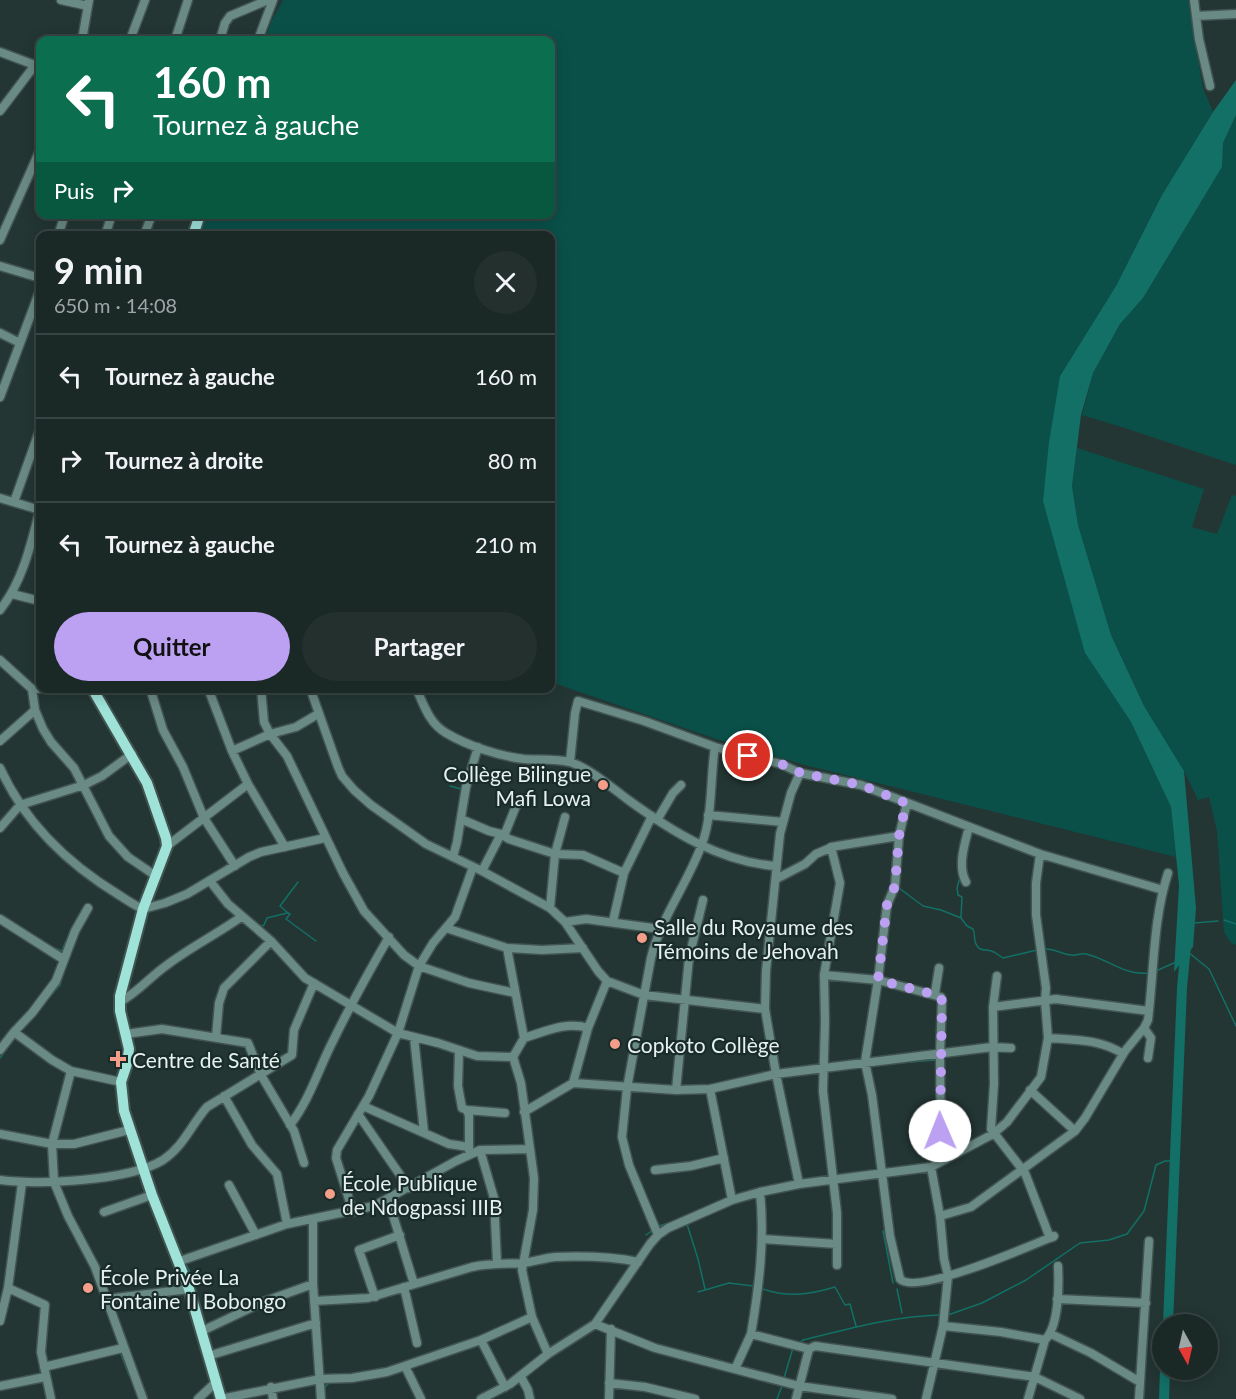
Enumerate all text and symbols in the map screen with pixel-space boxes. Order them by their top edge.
text: 160 m [153,57,271,107]
icon: left [54,60,132,138]
text: Tournez à gauche [153,108,359,141]
icon: right [106,174,139,207]
text: Puis [54,177,94,204]
text: 9 min [54,248,143,292]
button: close [474,251,537,314]
text: 650 m · 14:08 [54,293,177,317]
icon: left [54,360,87,393]
text: Tournez à gauche [105,363,275,390]
text: 160 m [475,363,537,390]
icon: right [54,444,87,477]
text: Tournez à droite [105,447,263,474]
text: 80 m [488,447,537,474]
icon: left [54,528,87,561]
text: Tournez à gauche [105,531,275,558]
text: 210 m [475,531,537,558]
button: Quitter [54,612,290,681]
button: Partager [302,612,537,681]
pin [722,730,773,781]
icon: arrive [731,739,764,772]
place label: Collège Bilingue Mafi Lowa [443,761,591,810]
marker: Collège Bilingue Mafi Lowa [596,778,610,792]
place label: Salle du Royaume des Témoins de Jehovah [654,914,853,963]
marker: Salle du Royaume des Témoins de Jehovah [635,931,649,945]
place label: Copkoto Collège [627,1032,780,1057]
marker: Copkoto Collège [608,1037,622,1051]
place label: Centre de Santé [132,1047,280,1072]
marker: Centre de Santé [109,1050,127,1068]
position arrow [908,1099,972,1163]
place label: École Publique de Ndogpassi IIIB [342,1170,503,1219]
marker: École Publique de Ndogpassi IIIB [323,1187,337,1201]
place label: École Privée La Fontaine II Bobongo [100,1264,286,1313]
marker: École Privée La Fontaine II Bobongo [81,1281,95,1295]
north arrow [1152,1314,1218,1380]
map controls [1152,1314,1218,1380]

